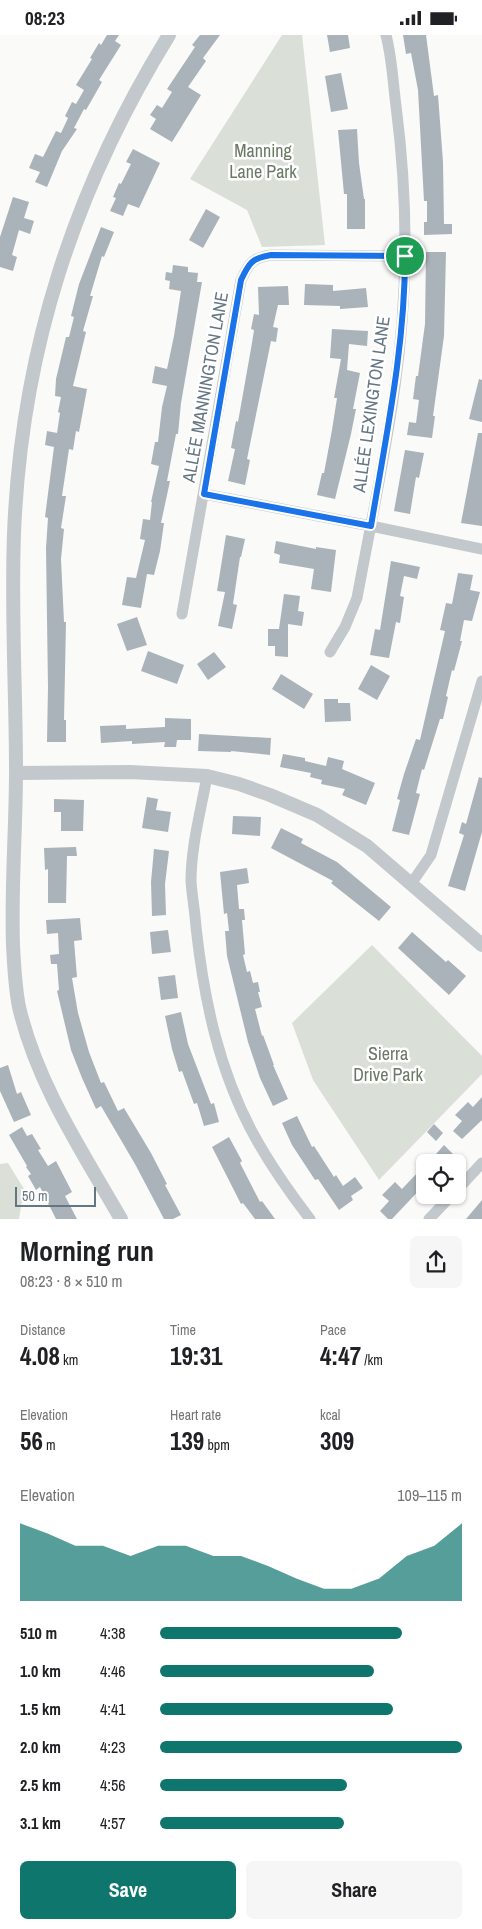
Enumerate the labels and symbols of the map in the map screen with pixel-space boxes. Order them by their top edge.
park label: Manning Lane Park [229,138,297,184]
pin [384,235,426,277]
street label: ALLÉE MANNINGTON LANE [176,290,234,485]
street label: ALLÉE LEXINGTON LANE [346,314,396,495]
park label: Sierra Drive Park [353,1041,423,1087]
scale bar [15,1184,96,1207]

